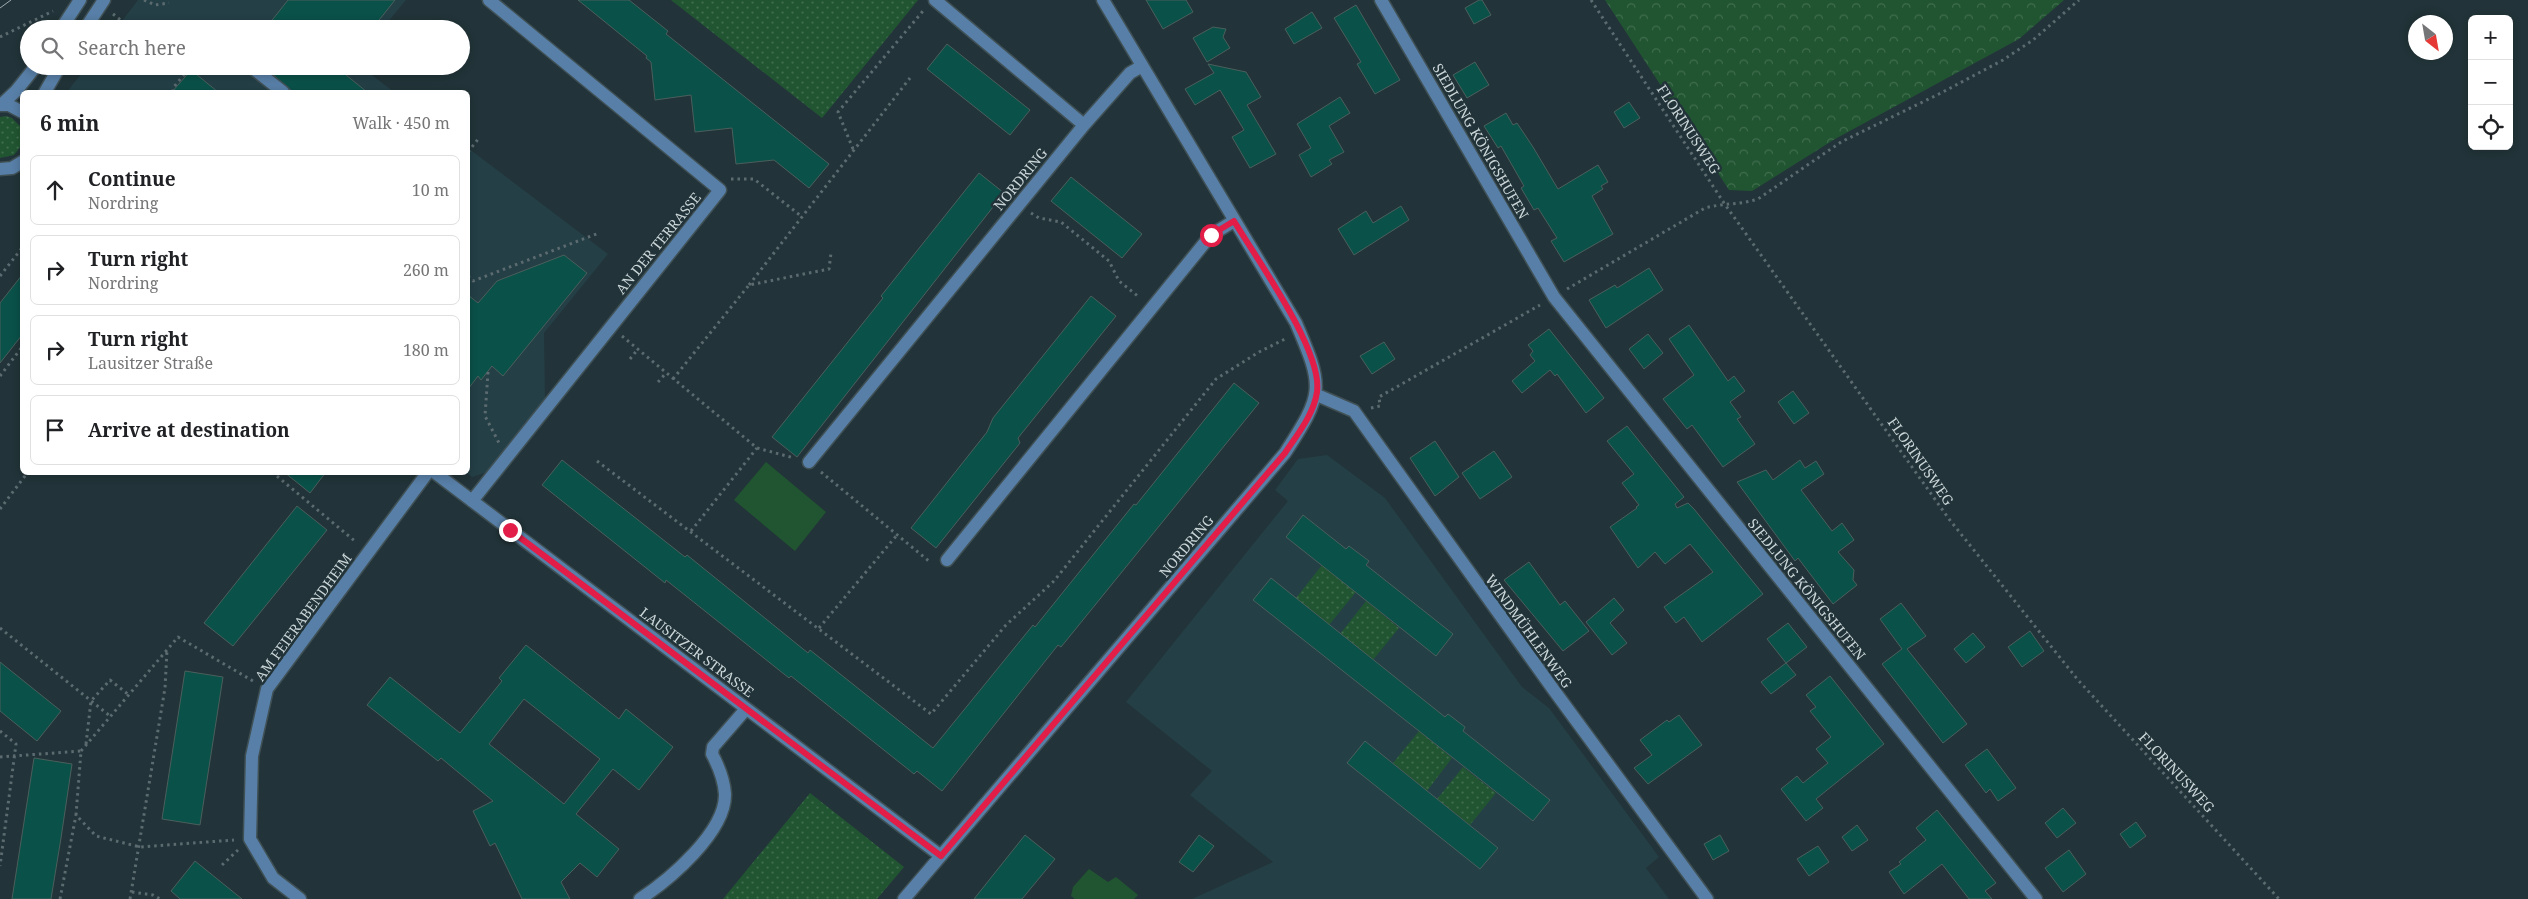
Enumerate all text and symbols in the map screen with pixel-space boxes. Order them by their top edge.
north arrow [2408,15,2453,60]
map controls [2468,15,2513,150]
button: + [2468,15,2513,60]
search box [20,20,470,75]
icon: search [38,34,66,62]
text: Search here [78,35,186,61]
street label: SIEDLUNG KÖNIGSHUFEN [1429,60,1534,223]
button: − [2468,60,2513,105]
street label: FLORINUSWEG [1653,81,1725,177]
button: locate [2468,105,2513,150]
text: 6 min [40,109,99,137]
text: Walk · 450 m [353,112,450,134]
street label: NORDRING [989,144,1051,214]
text: Continue [88,166,176,192]
icon: ahead [41,176,69,204]
text: 10 m [412,179,449,201]
street label: AN DER TERRASSE [611,188,705,298]
text: Nordring [88,192,158,214]
route start [1200,224,1223,247]
text: Turn right [88,246,188,272]
icon: right [41,256,69,284]
text: 260 m [403,259,449,281]
text: Nordring [88,272,158,294]
text: Turn right [88,326,188,352]
icon: right [41,336,69,364]
text: 180 m [403,339,449,361]
text: Lausitzer Straße [88,352,213,374]
street label: FLORINUSWEG [1884,413,1958,509]
icon: arrive [41,416,69,444]
text: Arrive at destination [88,417,290,443]
street label: NORDRING [1154,511,1218,581]
street label: SIEDLUNG KÖNIGSHUFEN [1744,514,1870,664]
route end [499,519,522,542]
street label: AM FEIERABENDHEIM [250,549,356,685]
street label: WINDMÜHLENWEG [1481,570,1577,692]
street label: LAUSITZER STRASSE [636,603,758,701]
street label: FLORINUSWEG [2135,728,2219,816]

